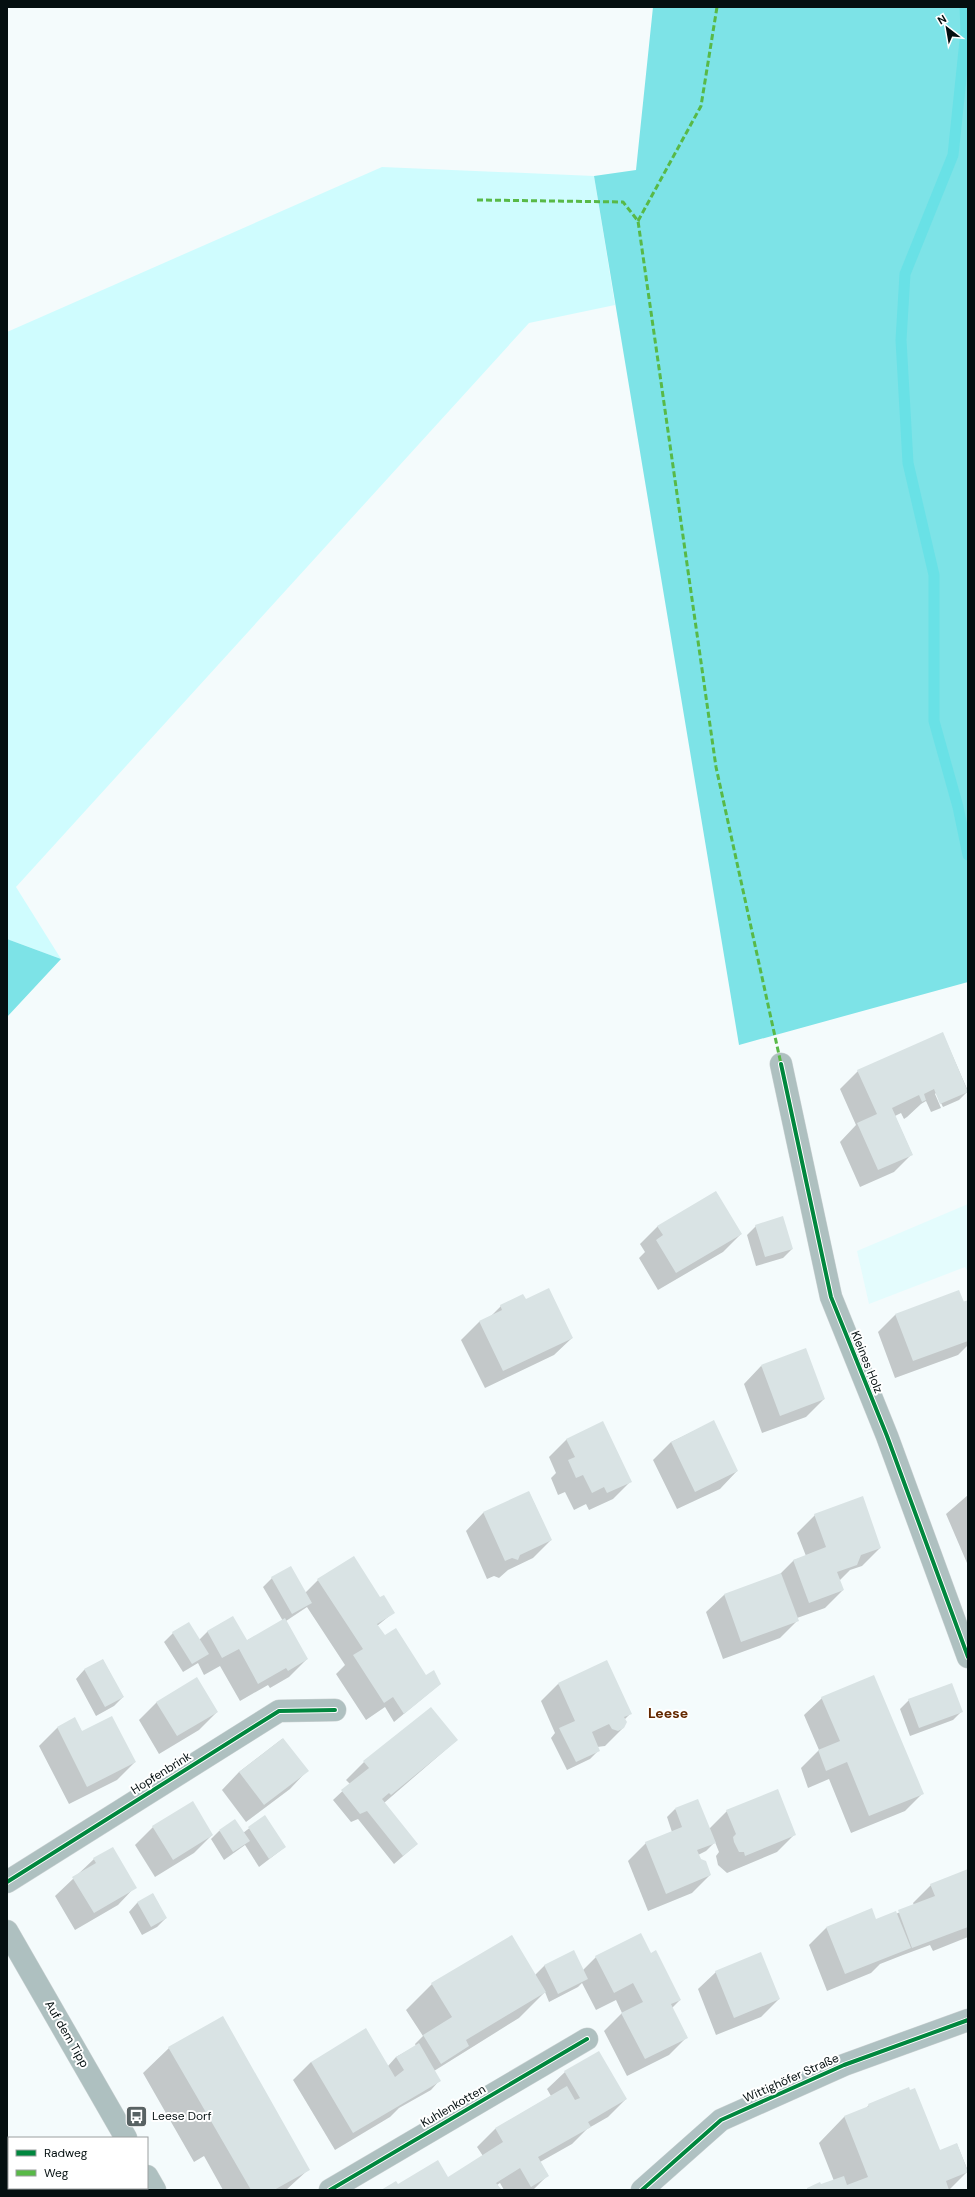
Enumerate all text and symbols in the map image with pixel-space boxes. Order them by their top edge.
north arrow [927,8,967,48]
text: N [935,11,949,27]
street label: Kleines Holz [847,1329,887,1395]
district label: Leese [648,1704,688,1722]
street label: Hopfenbrink [128,1748,194,1798]
street label: Auf dem Tipp [41,1998,93,2070]
street label: Wittighöfer Straße [741,2050,841,2106]
street label: Kuhlenkotten [418,2081,488,2131]
bus stop icon: Leese Dorf [123,2103,149,2129]
place label: Leese Dorf [152,2108,212,2124]
legend [8,2137,148,2189]
text: Radweg [44,2145,88,2161]
text: Weg [44,2165,69,2181]

